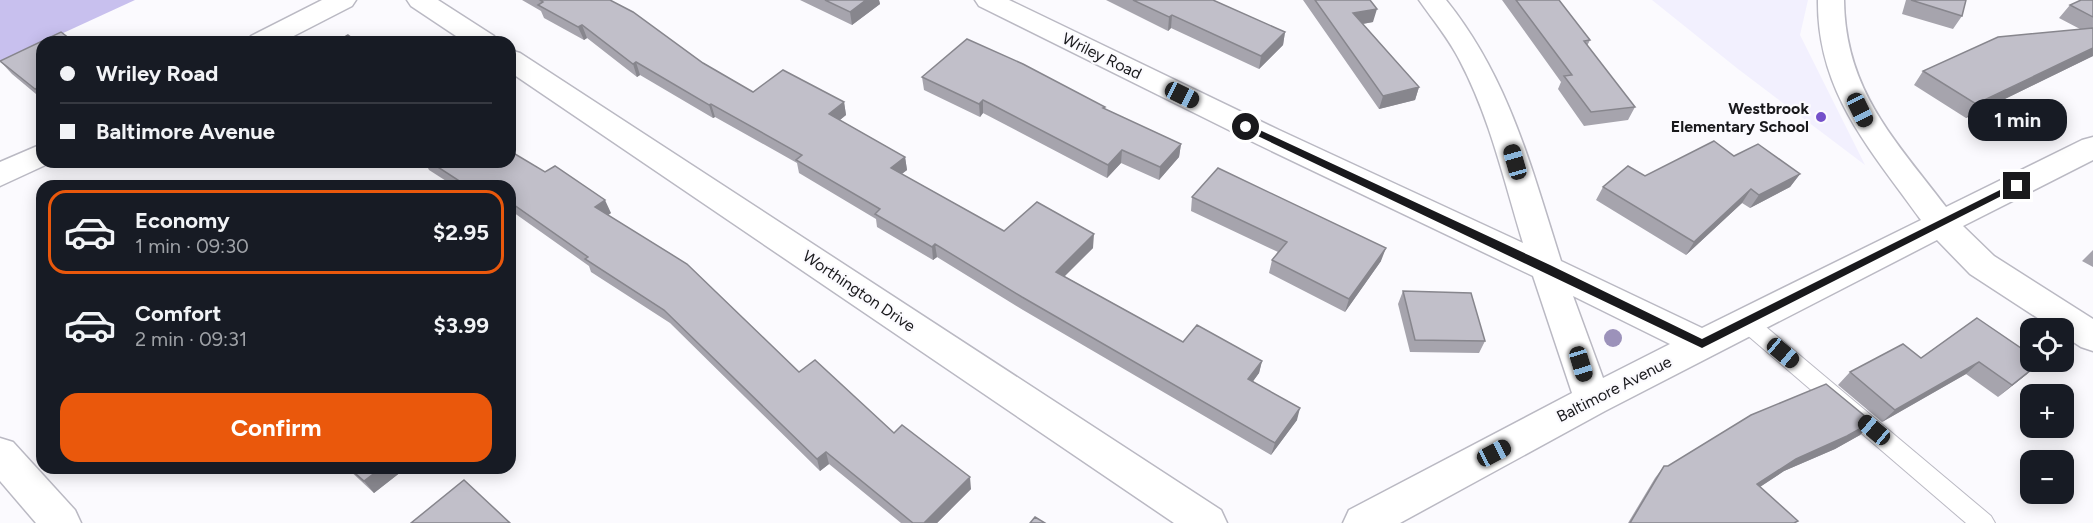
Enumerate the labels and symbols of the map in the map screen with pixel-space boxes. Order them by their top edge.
street label: Wriley Road [1059,29,1145,83]
car [1162,79,1202,111]
car [1844,90,1876,130]
place label: Westbrook Elementary School [1671,99,1809,136]
callout: 1 min [1968,99,2066,141]
marker: Westbrook Elementary School [1814,110,1828,124]
route start [1232,113,1259,140]
car [1501,142,1529,182]
route end [2003,172,2030,199]
street label: Worthington Drive [799,246,919,336]
car [1763,335,1803,371]
car [1567,344,1595,384]
street label: Baltimore Avenue [1553,352,1675,426]
car [1854,412,1894,448]
car [1474,437,1514,469]

